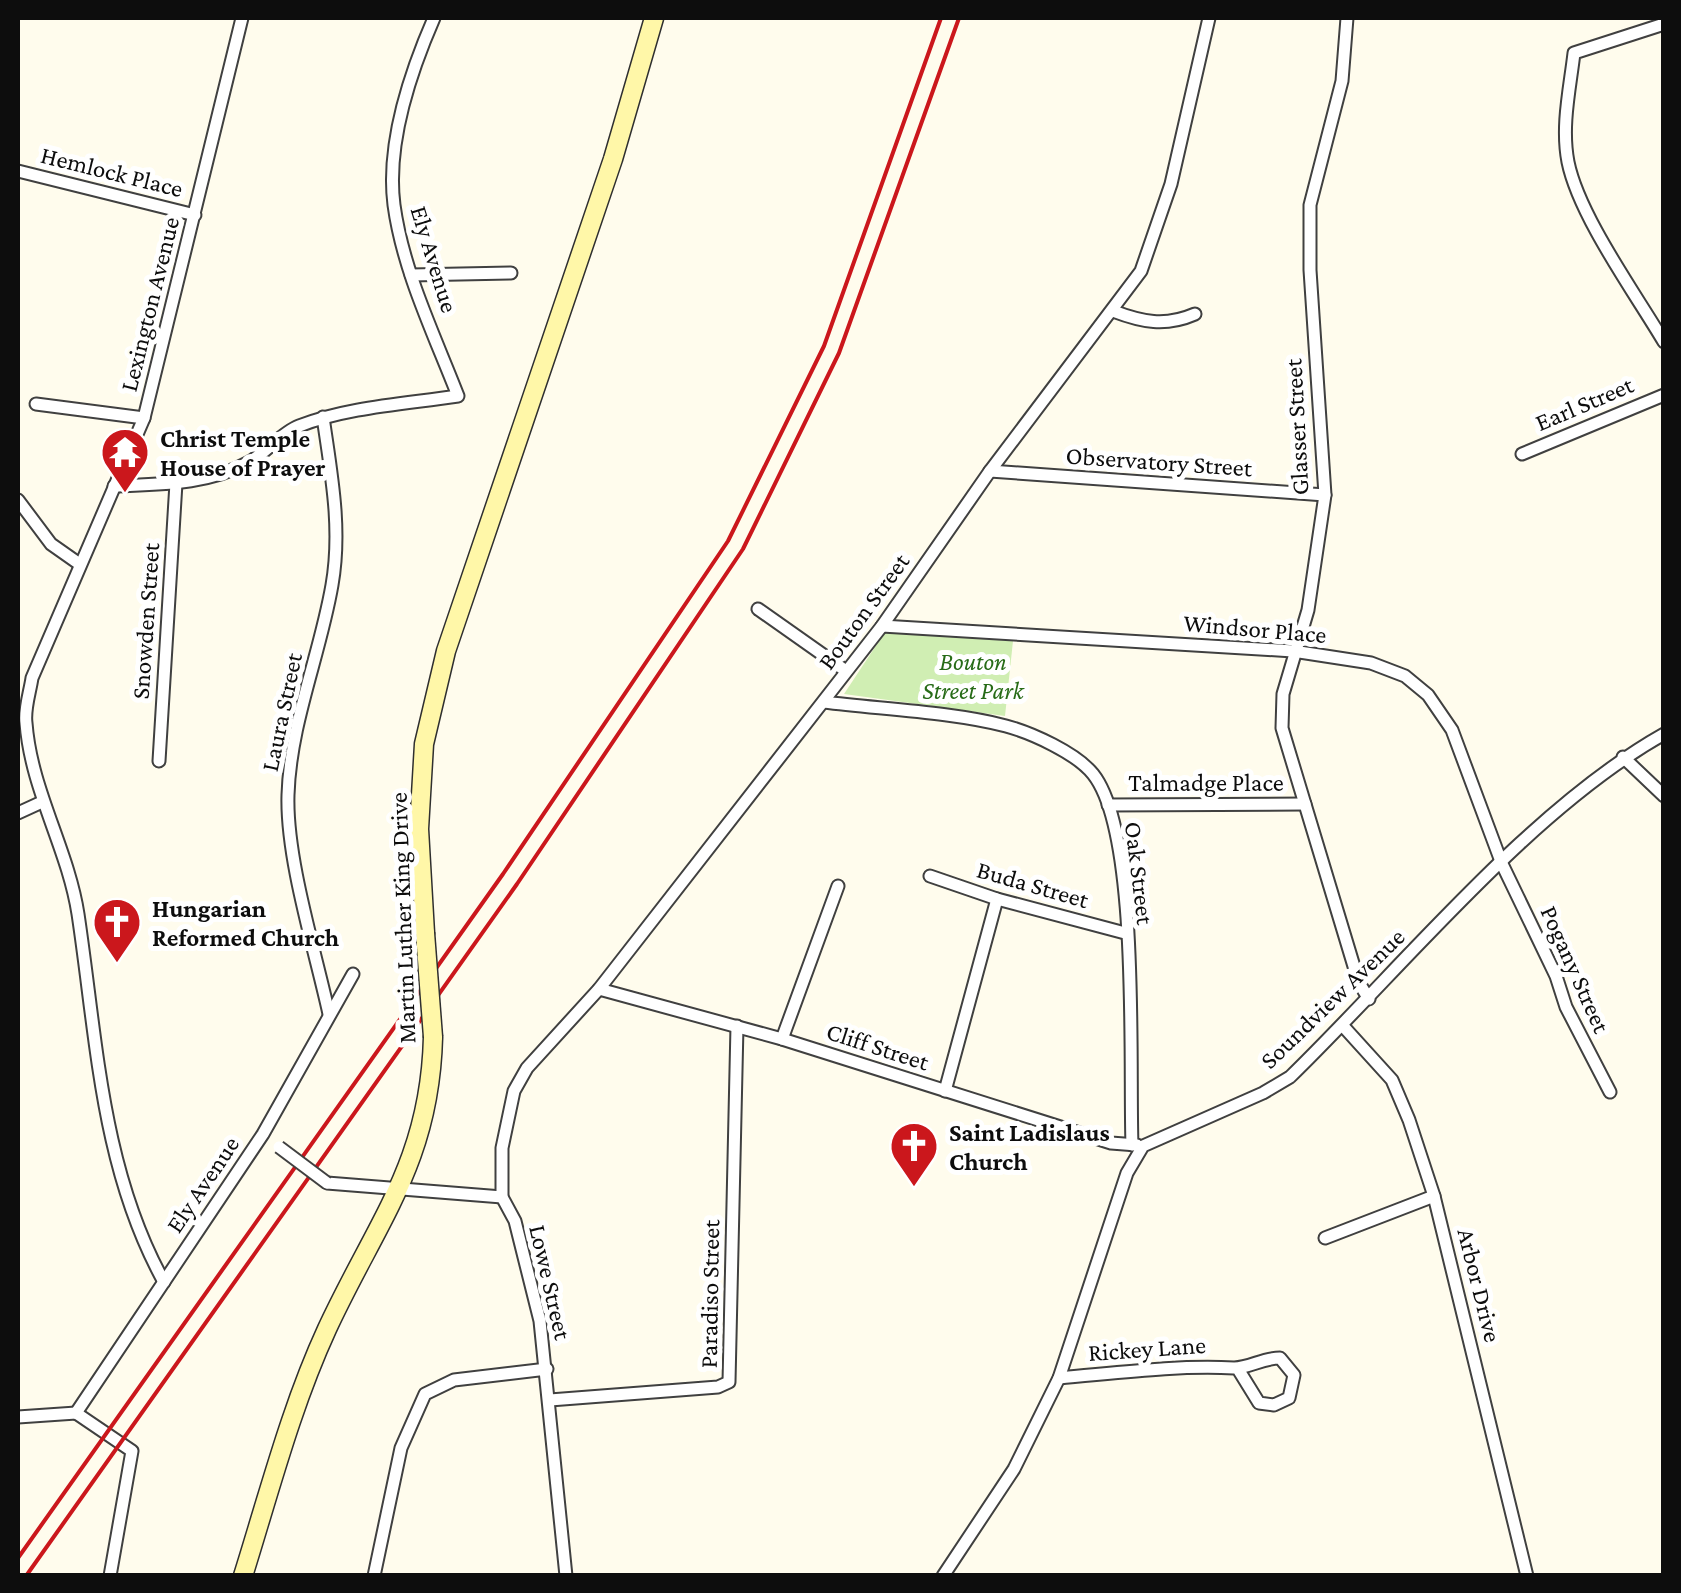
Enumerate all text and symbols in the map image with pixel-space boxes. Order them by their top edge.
street label: Hemlock Place [38,141,186,202]
street label: Ely Avenue [405,203,464,316]
street label: Lexington Avenue [115,214,185,395]
street label: Glasser Street [1279,357,1314,496]
street label: Earl Street [1531,370,1638,436]
place label: Christ Temple House of Prayer [160,425,326,481]
temple icon: Christ Temple House of Prayer [99,426,151,494]
street label: Observatory Street [1065,442,1254,483]
street label: Snowden Street [127,541,164,700]
street label: Bouton Street [812,548,915,674]
street label: Windsor Place [1182,609,1328,648]
park label: Bouton Street Park [922,648,1025,704]
street label: Laura Street [256,650,307,774]
street label: Talmadge Place [1128,769,1284,797]
street label: Martin Luther King Drive [385,792,421,1044]
street label: Oak Street [1120,820,1159,927]
street label: Buda Street [974,856,1093,913]
place label: Hungarian Reformed Church [152,895,340,951]
church icon: Hungarian Reformed Church [91,896,143,964]
street label: Pogany Street [1535,902,1616,1038]
street label: Soundview Avenue [1255,923,1410,1074]
street label: Cliff Street [823,1017,933,1076]
place label: Saint Ladislaus Church [949,1119,1110,1175]
church icon: Saint Ladislaus Church [888,1120,940,1188]
street label: Ely Avenue [160,1131,245,1238]
street label: Paradiso Street [695,1219,724,1369]
street label: Lowe Street [524,1222,577,1343]
street label: Arbor Drive [1452,1225,1507,1345]
street label: Rickey Lane [1087,1331,1207,1367]

